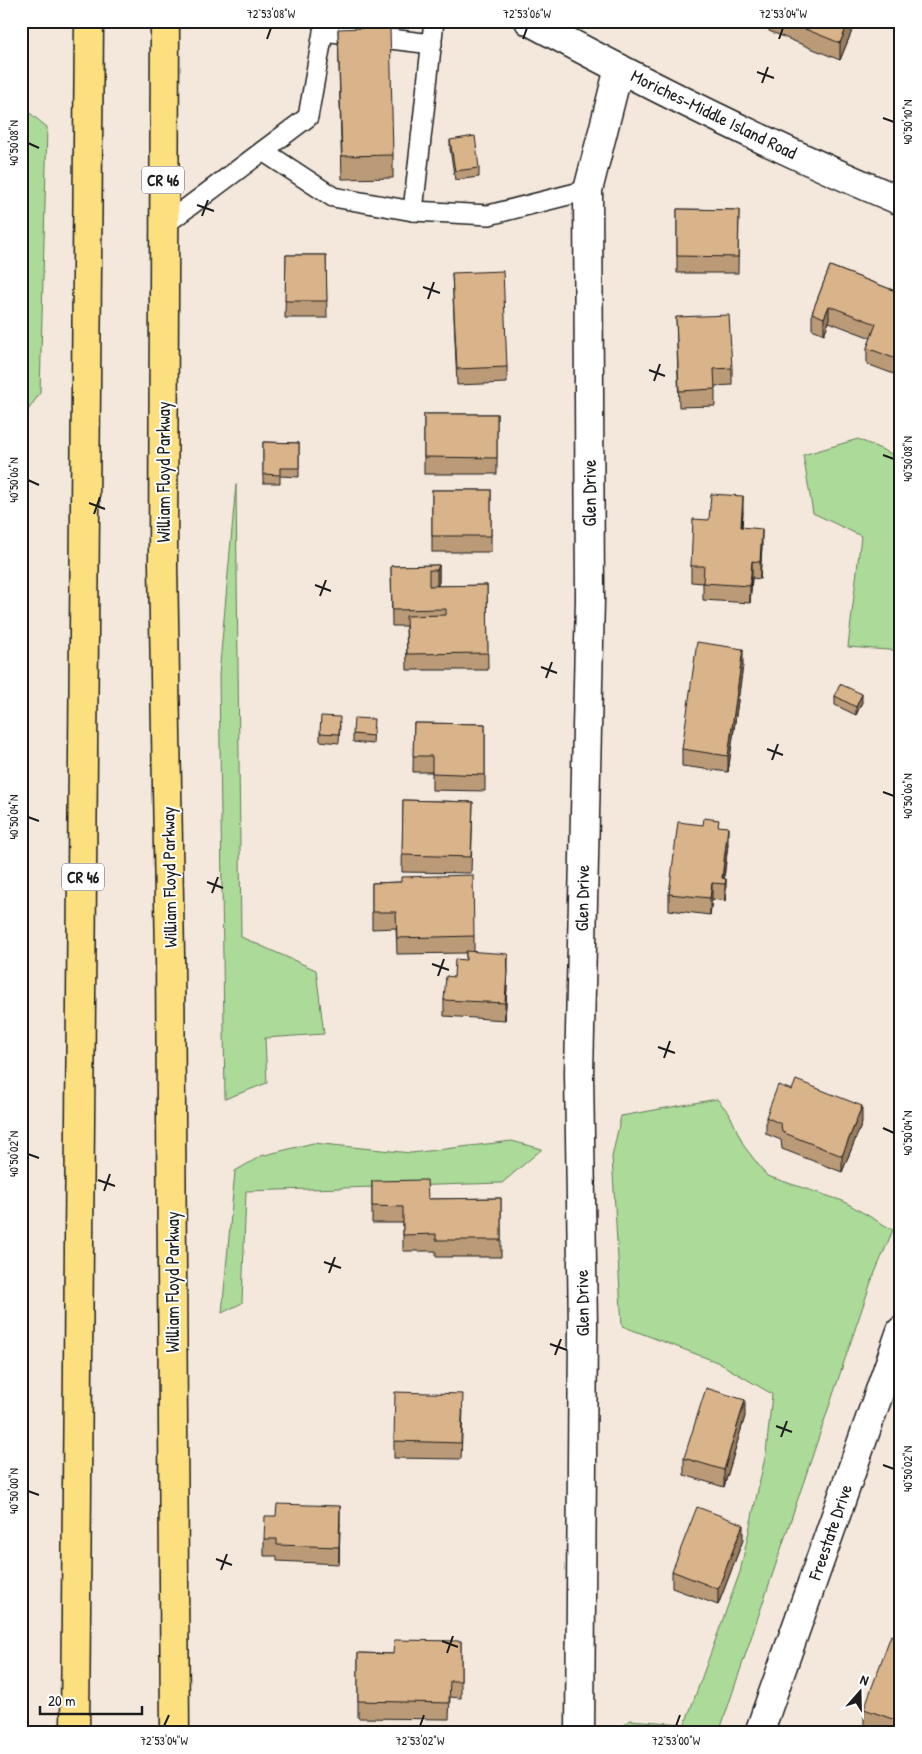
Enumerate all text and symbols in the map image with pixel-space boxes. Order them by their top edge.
text: 72°53'08"W [247,5,296,22]
text: 72°53'06"W [503,5,552,22]
text: 72°53'04"W [759,5,807,22]
street label: Moriches-Middle Island Road [627,63,801,165]
text: 40°50'10"N [899,100,916,144]
text: 40°50'08"N [5,120,22,166]
road number: CR 46 [142,166,184,194]
street label: William Floyd Parkway [151,401,176,543]
text: 40°50'08"N [899,436,916,482]
text: 40°50'06"N [5,457,22,503]
street label: Glen Drive [577,460,602,526]
text: 40°50'06"N [899,773,916,819]
text: 40°50'04"N [5,795,22,839]
street label: William Floyd Parkway [155,806,183,948]
road number: CR 46 [62,864,104,890]
street label: Glen Drive [569,864,595,932]
text: 40°50'04"N [899,1111,916,1155]
text: 40°50'02"N [5,1131,22,1177]
street label: William Floyd Parkway [160,1211,185,1353]
street label: Glen Drive [569,1269,595,1337]
text: 40°50'02"N [899,1446,916,1492]
text: 40°50'00"N [5,1468,22,1514]
street label: Freestate Drive [802,1481,858,1584]
north arrow [834,1666,884,1716]
text: N [858,1669,872,1690]
scale bar [40,1684,142,1716]
text: 20 m [48,1690,75,1711]
text: 72°53'04"W [140,1732,188,1749]
text: 72°53'02"W [396,1732,445,1749]
text: 72°53'00"W [652,1732,701,1749]

